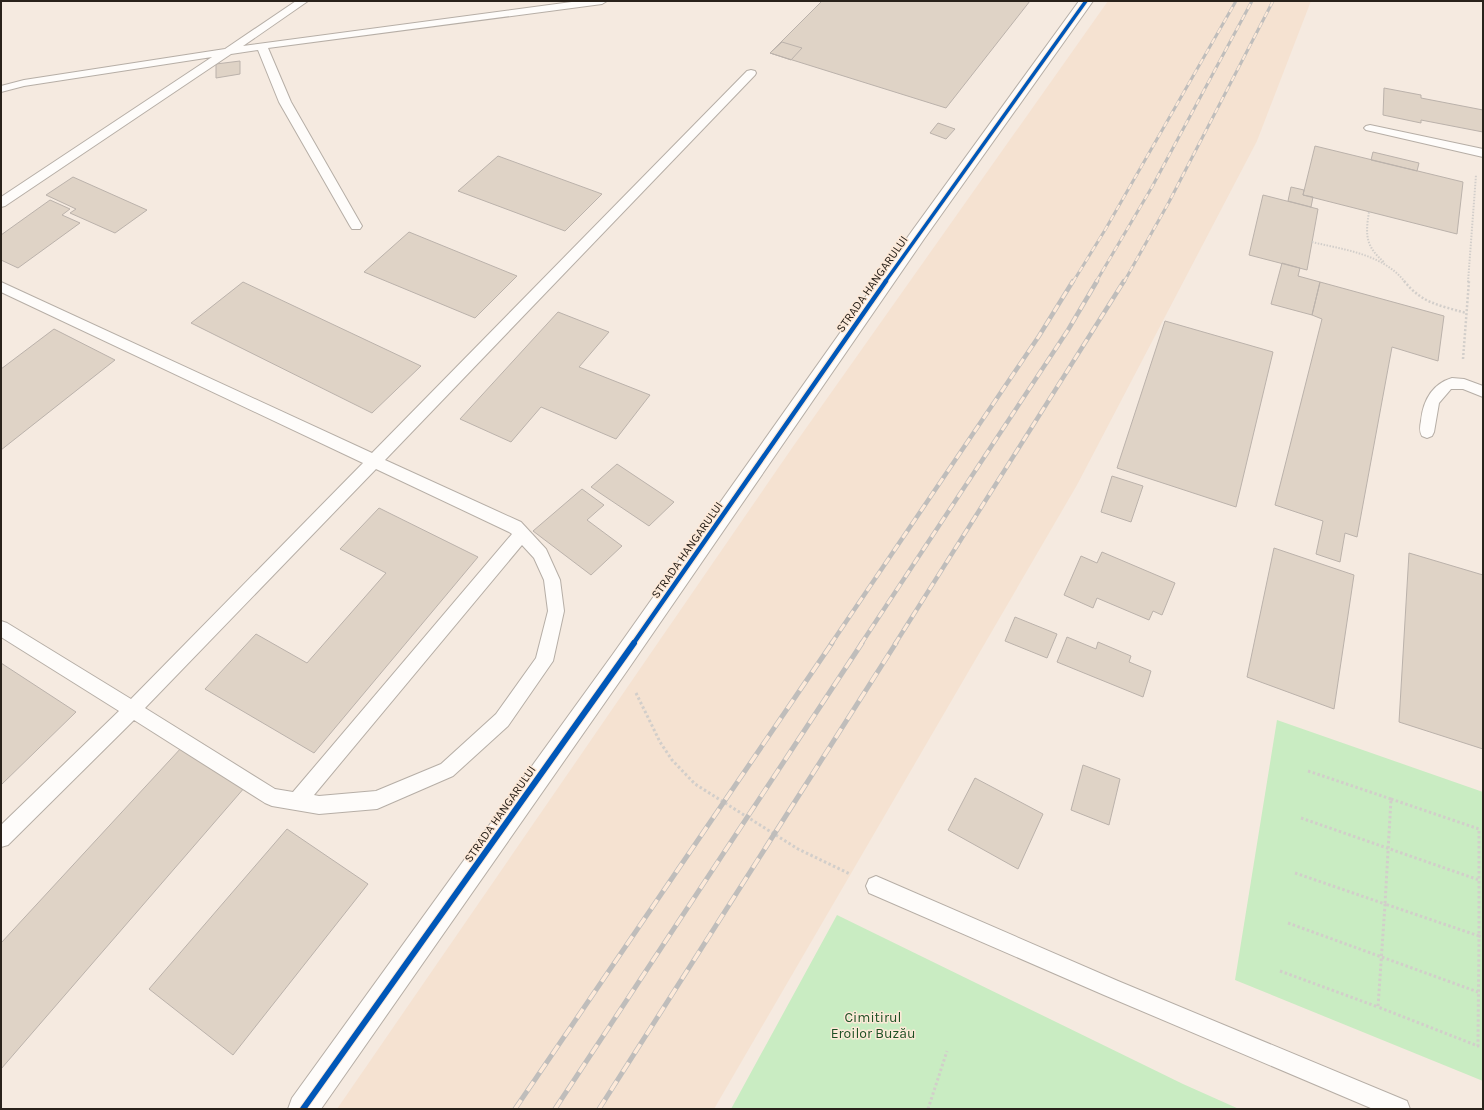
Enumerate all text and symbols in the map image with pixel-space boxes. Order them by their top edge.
street label: STRADA HANGARULUI [833,233,911,335]
street label: STRADA HANGARULUI [648,499,726,601]
street label: STRADA HANGARULUI [461,763,539,865]
park label: Cimitirul Eroilor Buzău [831,1009,915,1042]

